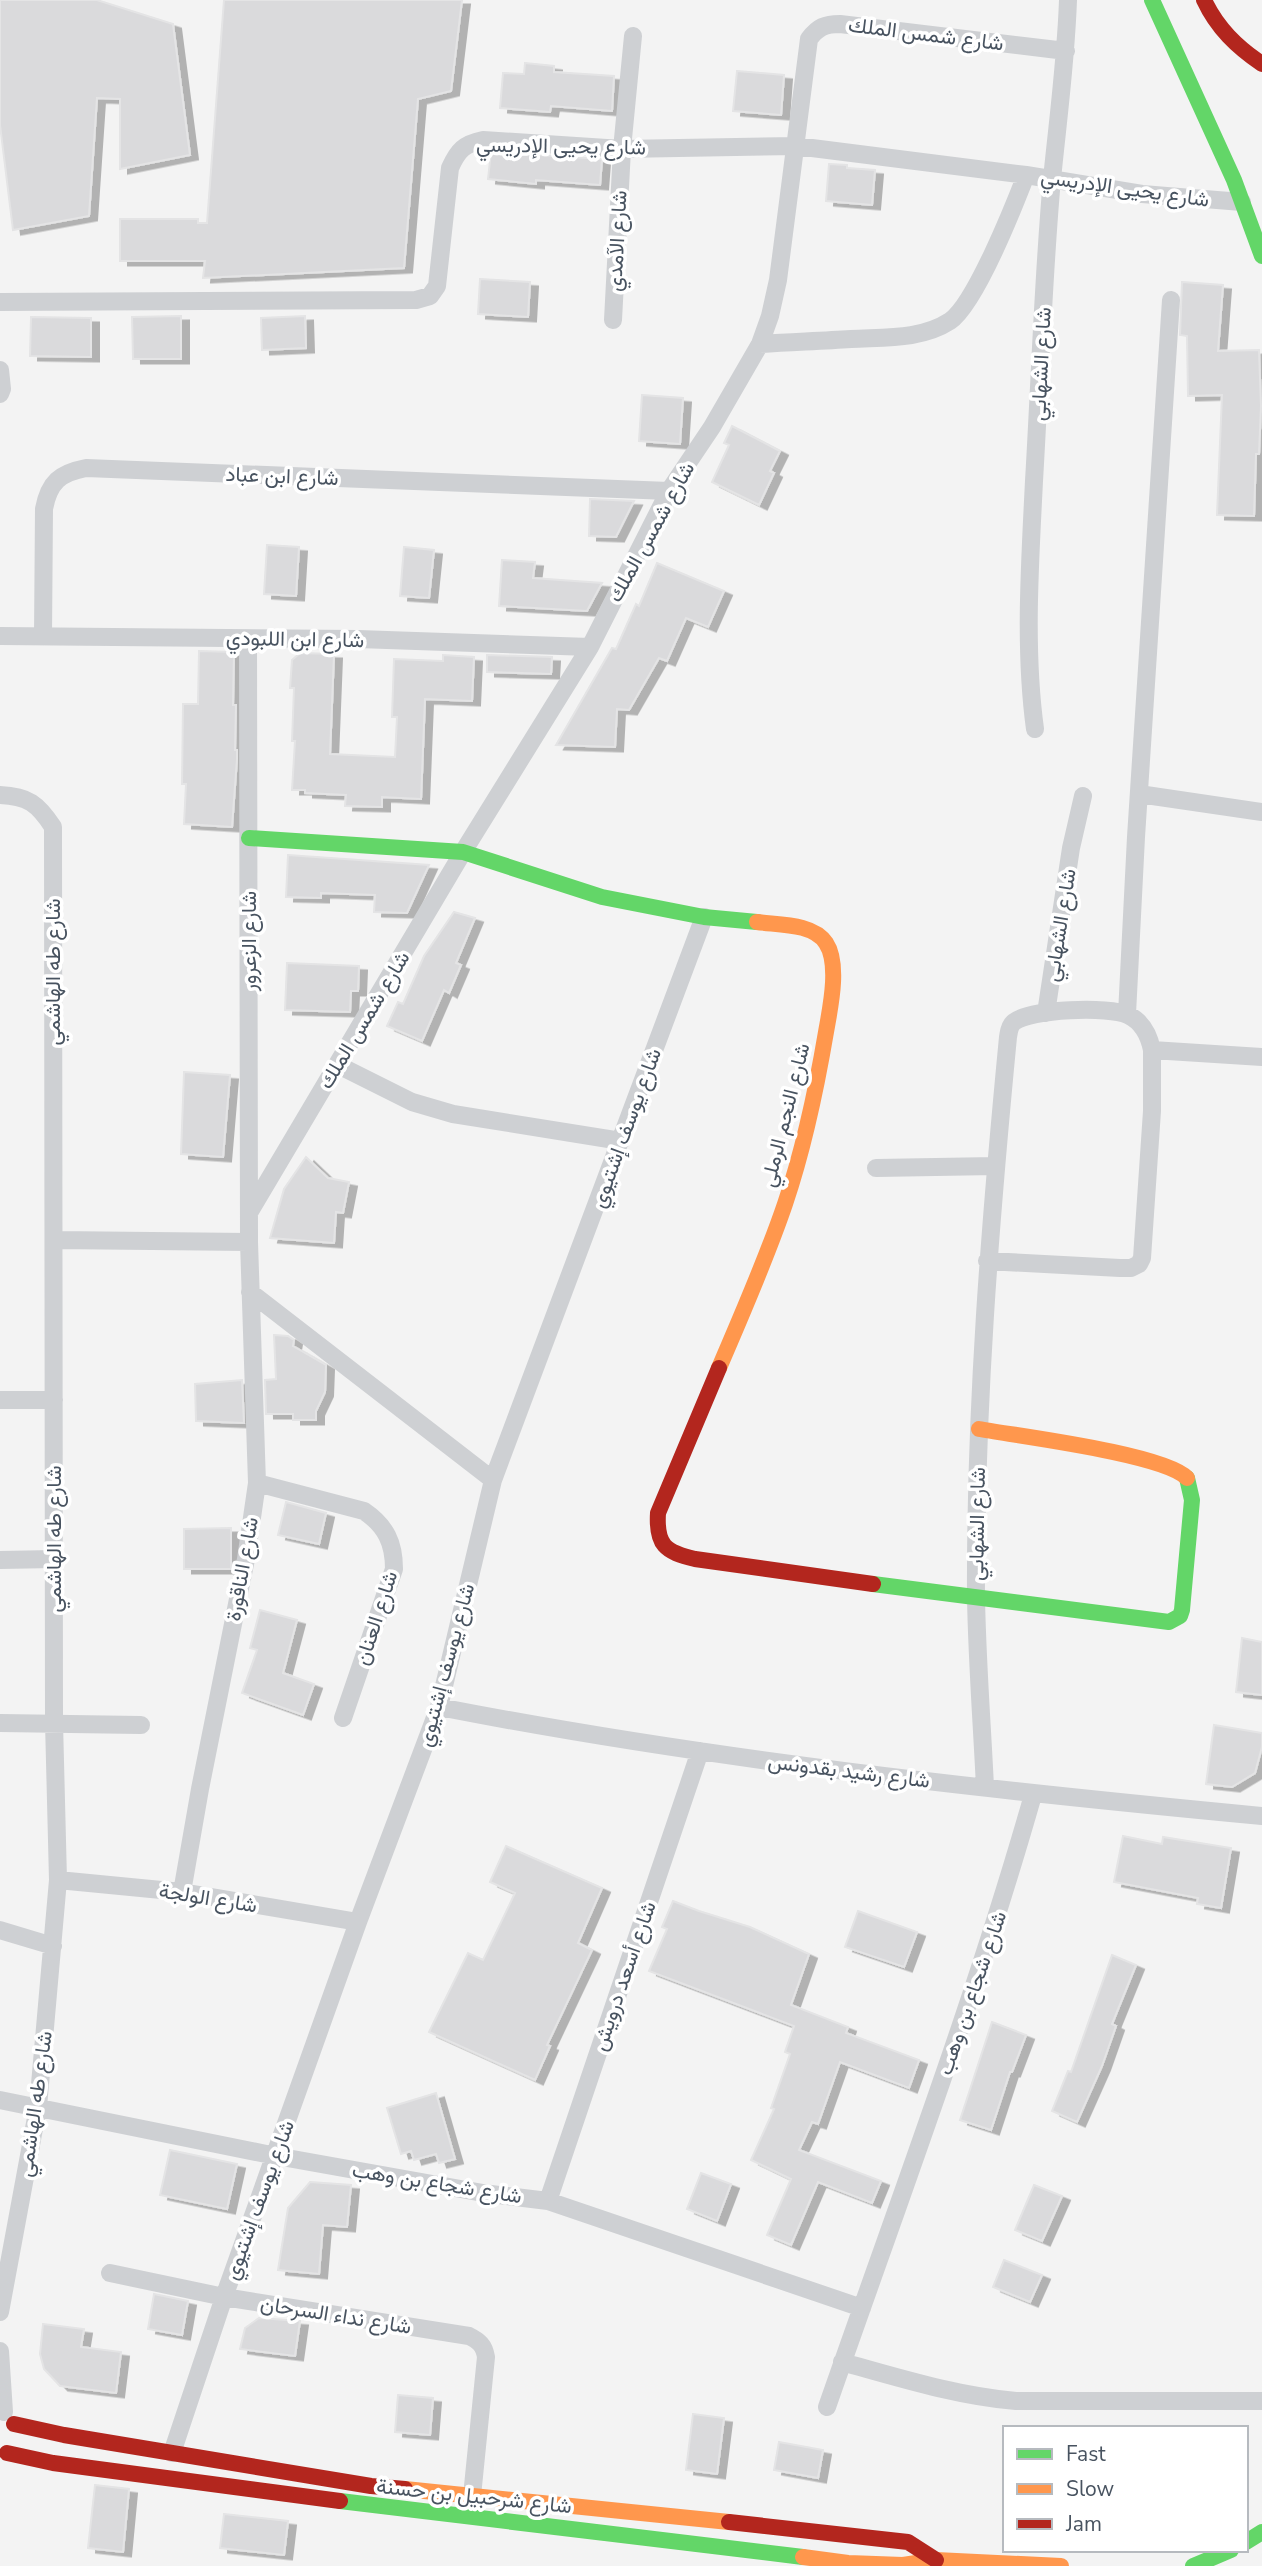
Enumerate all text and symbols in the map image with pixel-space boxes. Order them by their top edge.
street label: شارع شمس الملك [847,11,1005,57]
street label: شارع يحيى الإدريسي [476,131,646,164]
street label: شارع يحيى الإدريسي [1038,162,1211,217]
street label: شارع الآمدي [600,190,637,293]
street label: شارع الشهابي [1024,306,1061,422]
street label: شارع شمس الملك [601,457,701,607]
street label: شارع ابن عباد [225,460,339,492]
street label: شارع ابن اللبودي [226,624,364,657]
street label: شارع الشهابي [1037,867,1086,984]
street label: شارع الزعرور [235,891,263,992]
street label: شارع طه الهاشمي [39,898,70,1046]
street label: شارع شمس الملك [312,946,416,1094]
street label: شارع النجم الرملي [754,1040,819,1191]
street label: شارع يوسف إشتيوي [584,1044,671,1213]
street label: شارع طه الهاشمي [40,1465,71,1613]
street label: شارع الشهابي [962,1467,995,1581]
street label: شارع الناقورة [219,1515,265,1623]
street label: شارع العنان [348,1567,404,1669]
street label: شارع يوسف إشتيوي [411,1580,484,1751]
street label: شارع رشيد بقدونس [766,1747,932,1795]
street label: شارع الولجة [157,1876,259,1920]
street label: شارع أسعد درويش [585,1897,663,2055]
street label: شارع شجاع بن وهب [931,1907,1013,2079]
street label: شارع طه الهاشمي [11,2029,62,2179]
street label: شارع يوسف إشتيوي [217,2116,304,2285]
street label: شارع شجاع بن وهب [350,2156,524,2210]
street label: شارع نداء السرحان [259,2289,413,2341]
legend [1003,2426,1248,2552]
text: Fast [1066,2440,1106,2468]
street label: شارع شرحبيل بن حسنة [375,2472,573,2520]
text: Slow [1066,2475,1115,2503]
text: Jam [1065,2510,1102,2538]

